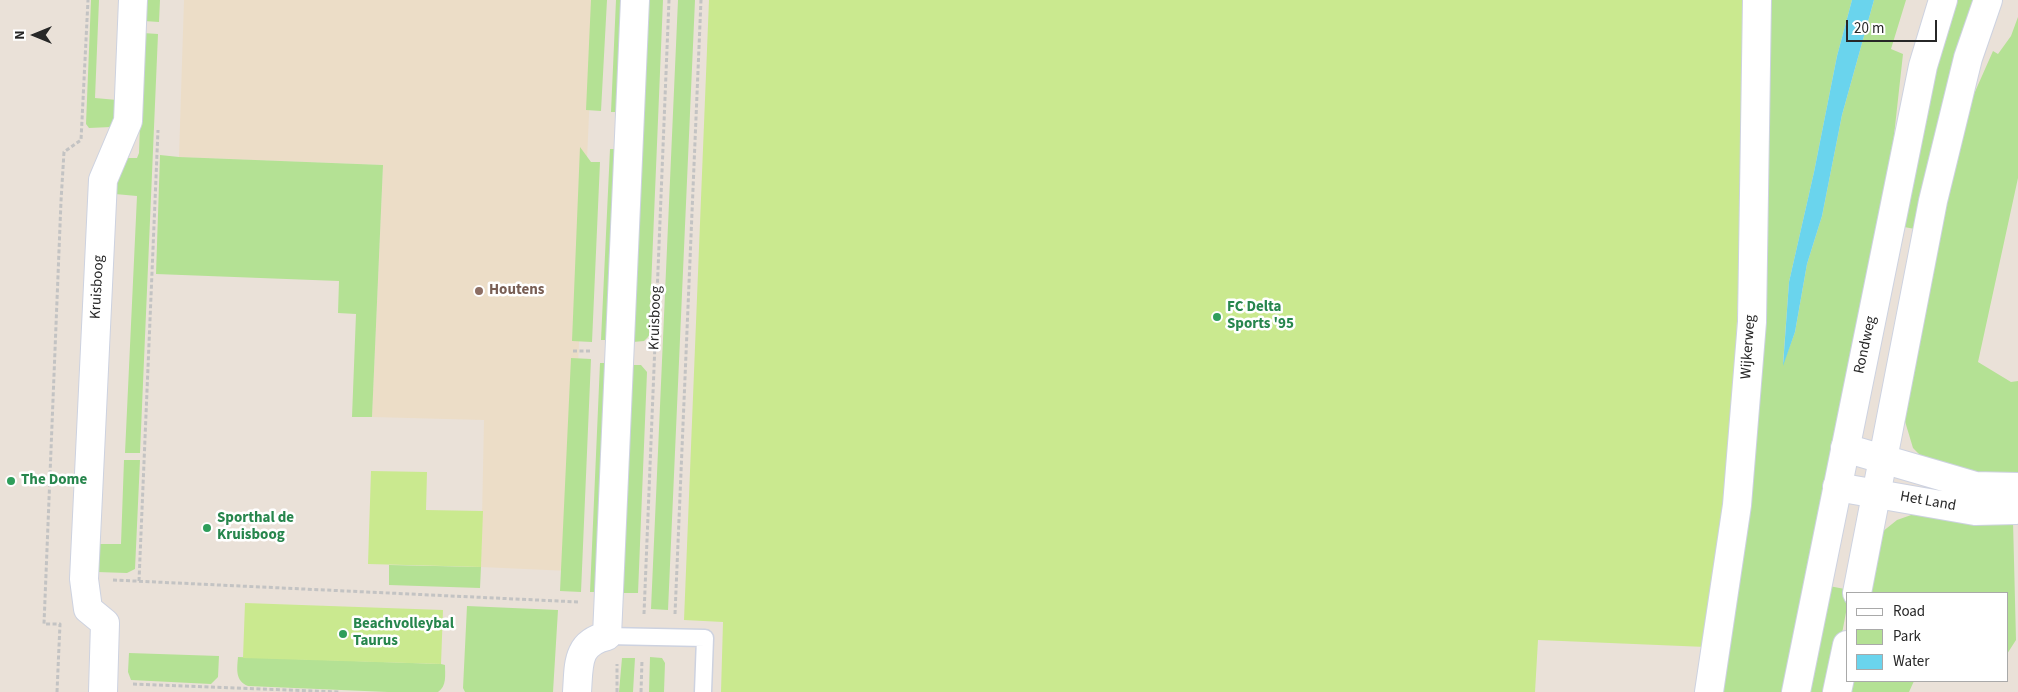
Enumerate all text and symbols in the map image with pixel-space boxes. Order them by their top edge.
north arrow [10,10,60,60]
scale bar [1848,10,1939,42]
text: 20 m [1854,18,1884,39]
text: N [10,30,30,40]
street label: Kruisboog [87,255,109,319]
place label: Houtens [489,282,544,300]
marker: Houtens [473,285,485,297]
street label: Kruisboog [646,286,666,350]
place label: FC Delta Sports '95 [1227,299,1294,334]
marker: FC Delta Sports '95 [1211,311,1223,323]
street label: Wijkerweg [1738,314,1760,380]
street label: Rondweg [1851,314,1881,376]
place label: The Dome [21,472,87,490]
marker: The Dome [5,475,17,487]
street label: Het Land [1899,488,1957,516]
place label: Sporthal de Kruisboog [217,510,294,545]
marker: Sporthal de Kruisboog [201,522,213,534]
legend [1846,592,2008,682]
text: Road [1893,601,1925,622]
place label: Beachvolleybal Taurus [353,616,454,651]
text: Park [1893,626,1921,647]
marker: Beachvolleybal Taurus [337,628,349,640]
text: Water [1893,651,1929,672]

